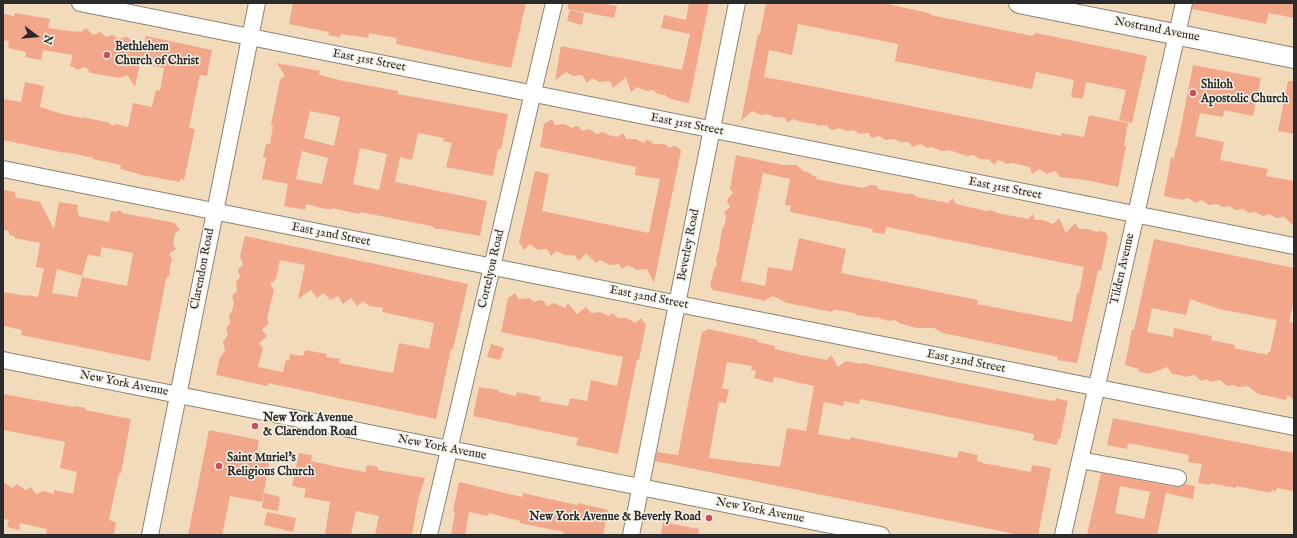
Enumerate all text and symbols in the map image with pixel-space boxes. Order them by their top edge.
street label: Nostrand Avenue [1113,15,1201,45]
north arrow [16,16,56,56]
text: N [39,33,56,46]
place label: Bethlehem Church of Christ [115,41,199,69]
street label: East 31st Street [331,47,407,75]
marker: Bethlehem Church of Christ [102,50,112,60]
place label: Shiloh Apostolic Church [1201,79,1288,107]
marker: Shiloh Apostolic Church [1188,88,1198,98]
street label: East 31st Street [649,111,725,139]
street label: East 31st Street [967,175,1043,203]
street label: Beverley Road [675,208,703,282]
street label: East 32nd Street [290,220,372,250]
street label: Clarendon Road [188,227,218,311]
street label: Cortelyou Road [476,228,508,310]
street label: Tilden Avenue [1108,232,1138,306]
street label: East 32nd Street [608,283,690,313]
street label: East 32nd Street [925,347,1007,377]
street label: New York Avenue [78,368,170,400]
place label: New York Avenue & Clarendon Road [263,412,357,440]
marker: New York Avenue & Clarendon Road [250,421,260,431]
street label: New York Avenue [396,432,488,464]
place label: Saint Muriel's Religious Church [227,452,314,480]
marker: Saint Muriel's Religious Church [214,461,224,471]
street label: New York Avenue [714,495,806,527]
place label: New York Avenue & Beverly Road [529,511,701,525]
marker: New York Avenue & Beverly Road [704,513,714,523]

